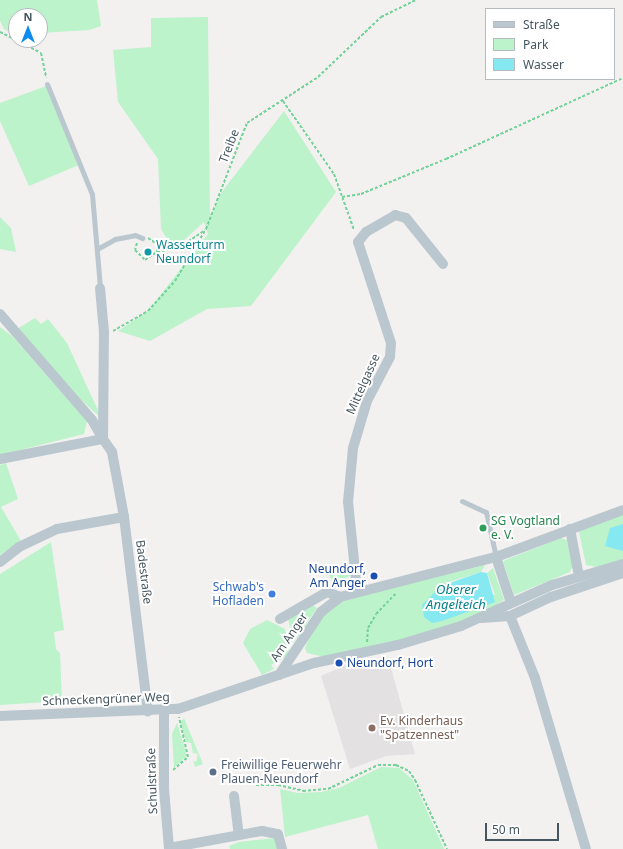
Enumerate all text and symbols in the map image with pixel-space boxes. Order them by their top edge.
north arrow [8,8,48,48]
legend [485,8,615,80]
text: N [24,9,32,24]
text: Straße [523,16,560,33]
text: Park [523,36,548,53]
text: Wasser [523,56,564,73]
street label: Treibe [216,127,242,165]
place label: Wasserturm Neundorf [156,238,225,266]
marker: Wasserturm Neundorf [143,247,153,257]
street label: Mittelgasse [343,351,383,417]
place label: SG Vogtland e. V. [491,514,560,542]
marker: SG Vogtland e. V. [478,523,488,533]
street label: Badestraße [133,539,155,605]
place label: Neundorf, Am Anger [309,562,366,590]
marker: Neundorf, Am Anger [369,571,379,581]
place label: Schwab's Hofladen [212,580,264,608]
water label: Oberer Angelteich [426,582,486,613]
marker: Schwab's Hofladen [267,589,277,599]
street label: Am Anger [267,610,311,664]
place label: Neundorf, Hort [347,656,433,670]
marker: Neundorf, Hort [334,658,344,668]
street label: Schneckengrüner Weg [42,690,170,708]
place label: Ev. Kinderhaus "Spatzennest" [380,714,463,742]
marker: Ev. Kinderhaus "Spatzennest" [367,723,377,733]
street label: Schulstraße [144,748,160,814]
place label: Freiwillige Feuerwehr Plauen-Neundorf [221,758,342,786]
marker: Freiwillige Feuerwehr Plauen-Neundorf [208,767,218,777]
scale bar [487,815,561,841]
text: 50 m [492,821,520,838]

